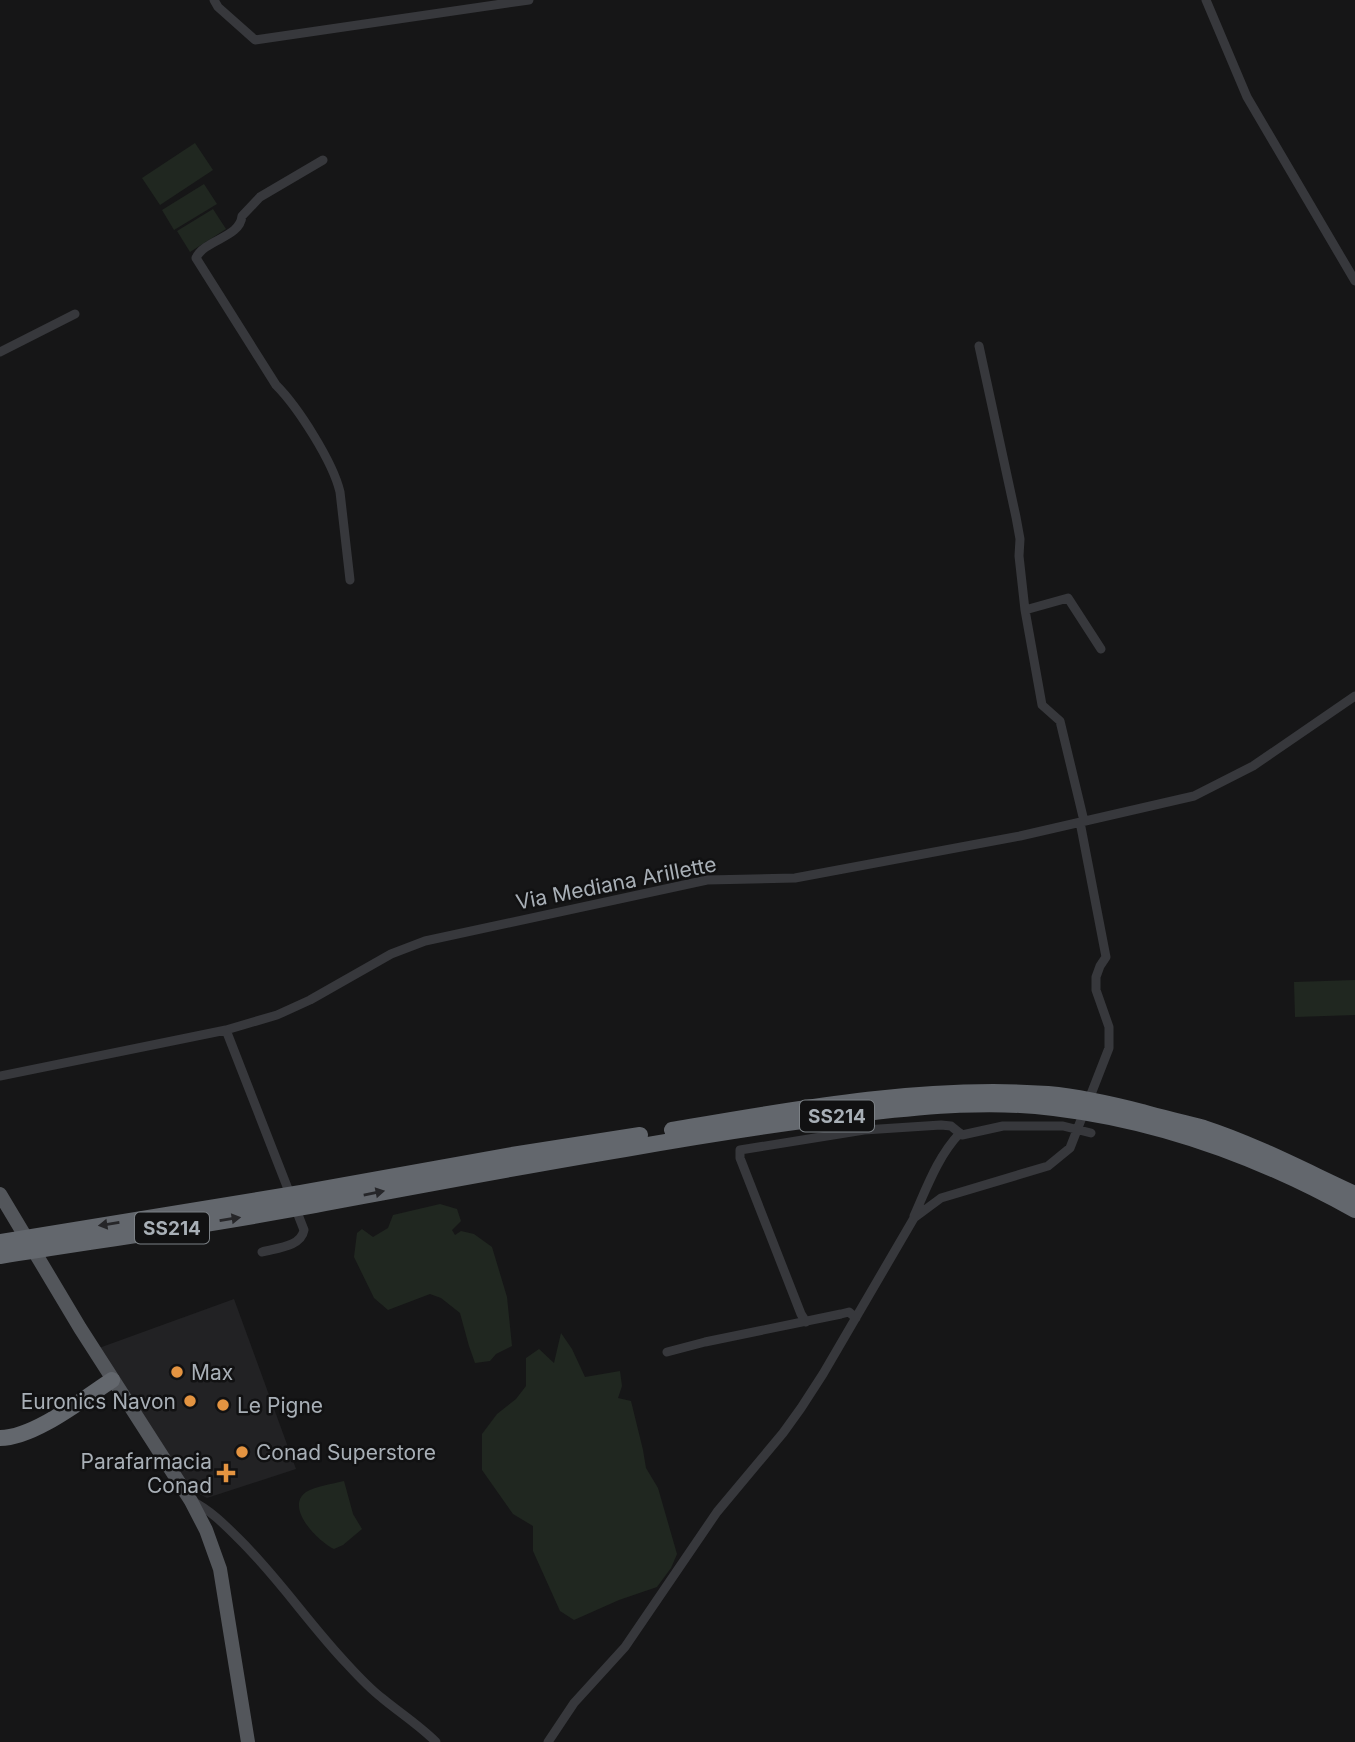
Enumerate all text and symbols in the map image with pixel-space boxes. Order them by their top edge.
street label: Via Mediana Arillette [514,851,718,915]
road number: SS214 [800,1100,874,1132]
one-way arrow [363,1188,385,1199]
road number: SS214 [135,1212,209,1244]
one-way arrow [219,1213,241,1224]
one-way arrow [98,1219,120,1230]
place label: Max [191,1360,233,1385]
marker: Max [169,1364,185,1380]
place label: Euronics Navon [21,1389,176,1414]
marker: Euronics Navon [182,1393,198,1409]
place label: Le Pigne [237,1393,323,1418]
marker: Le Pigne [215,1397,231,1413]
place label: Conad Superstore [256,1440,436,1465]
marker: Conad Superstore [234,1444,250,1460]
place label: Parafarmacia Conad [81,1449,212,1498]
marker: Parafarmacia Conad [218,1465,234,1481]

